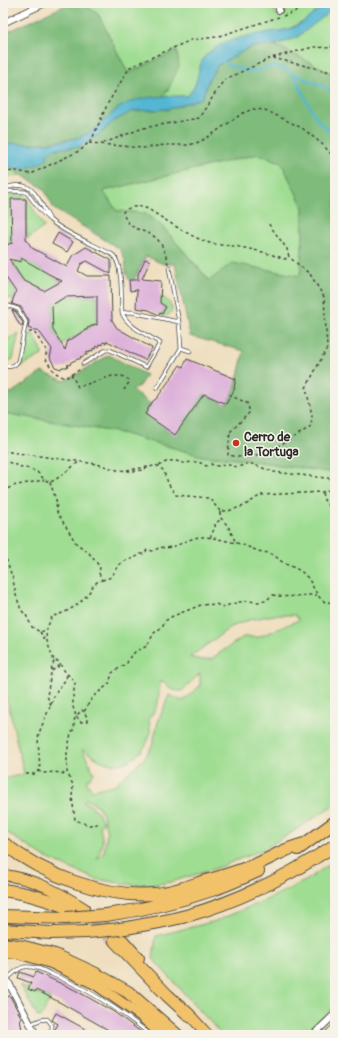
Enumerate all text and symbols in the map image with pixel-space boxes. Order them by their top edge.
place label: Cerro de la Tortuga [244,429,299,460]
marker: Cerro de la Tortuga [231,438,241,448]

